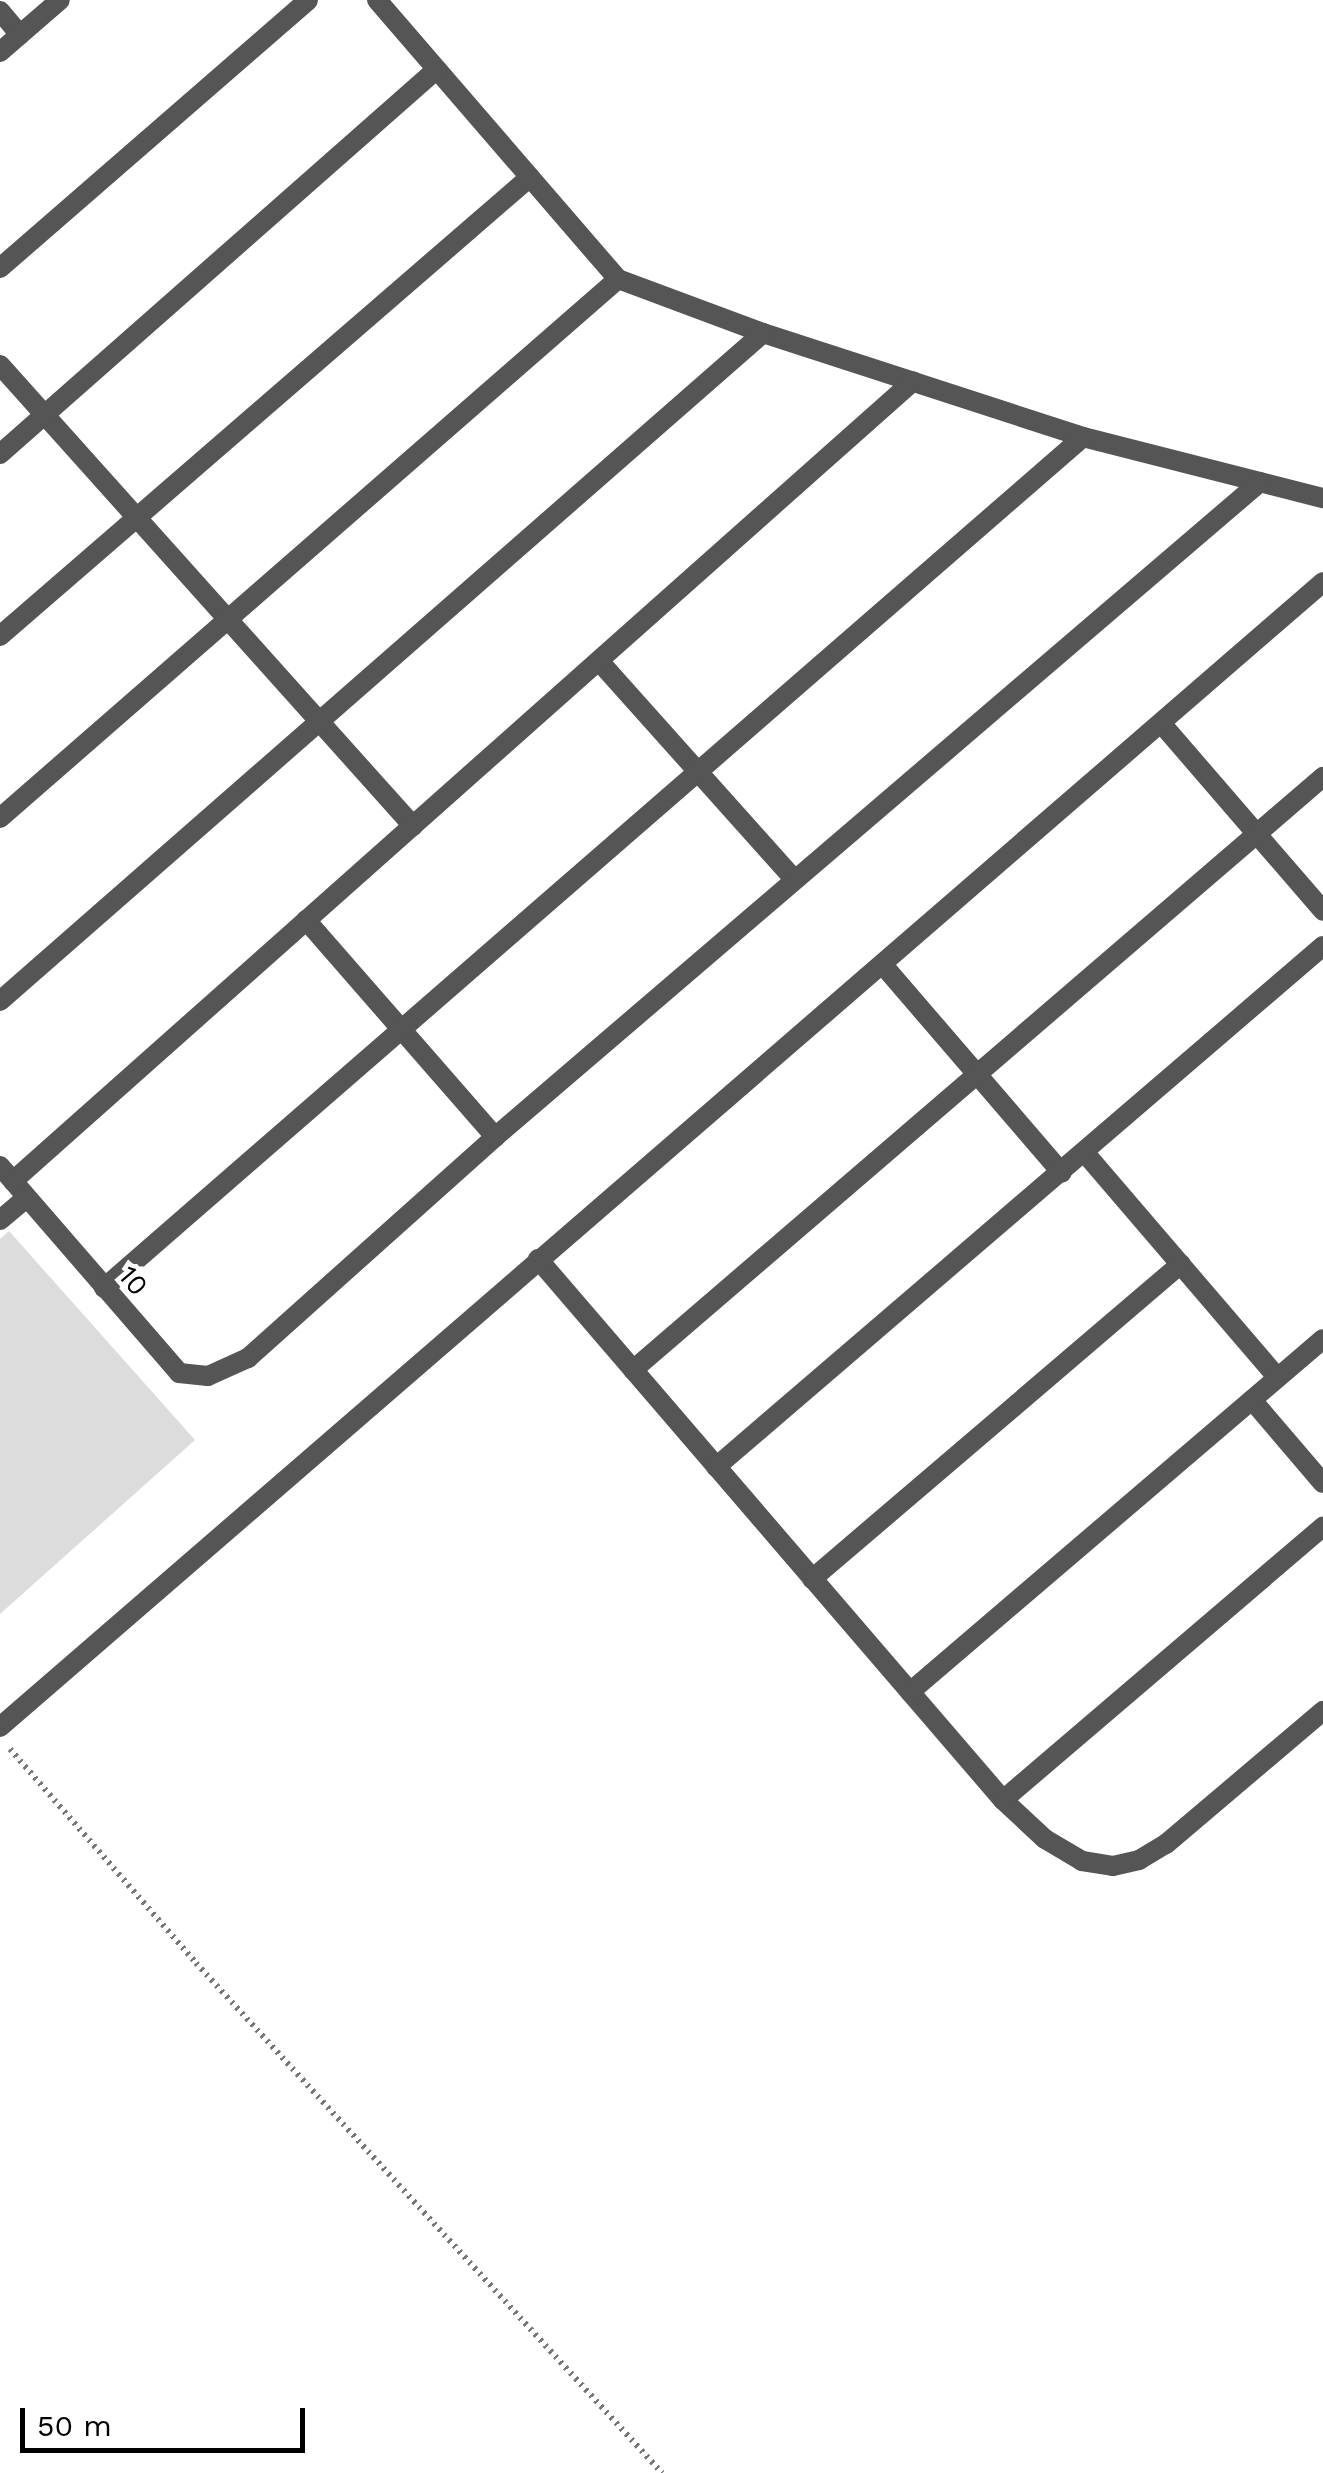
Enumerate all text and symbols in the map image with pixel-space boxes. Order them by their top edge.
street label: 10 [111,1259,155,1303]
scale bar [25,2388,310,2450]
text: 50 m [37,2408,112,2443]

